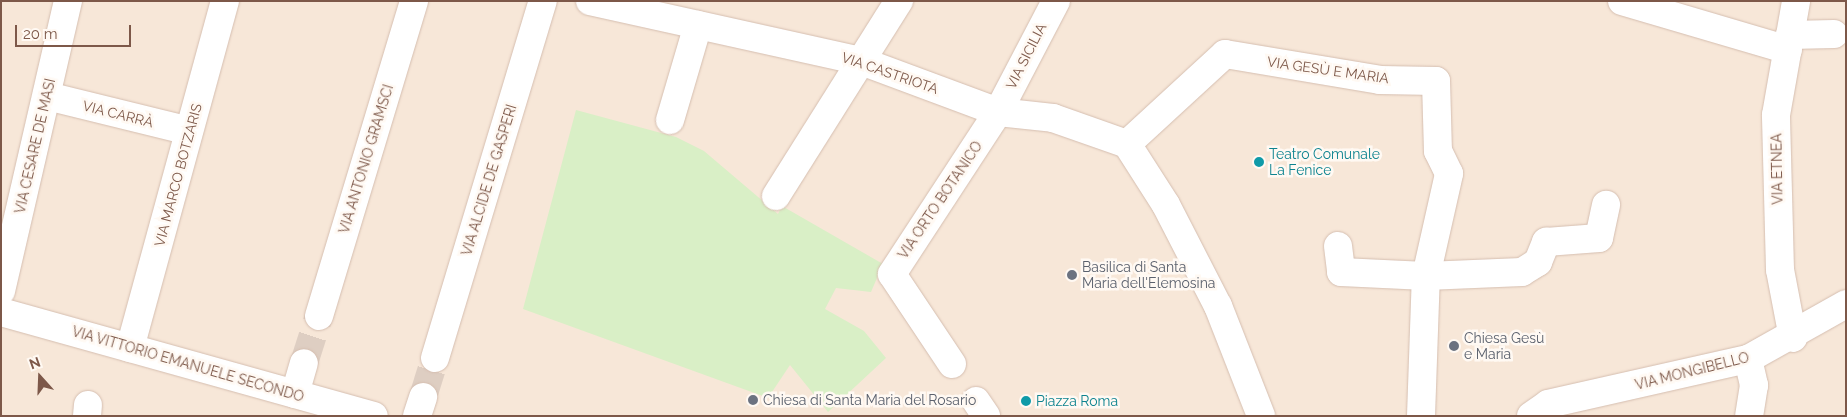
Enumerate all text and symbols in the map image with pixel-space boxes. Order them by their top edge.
scale bar [18,15,134,47]
street label: VIA SICILIA [1002,20,1050,92]
text: 20 m [23,25,58,43]
street label: VIA CASTRIOTA [839,49,941,97]
street label: VIA GESÙ E MARIA [1266,53,1390,87]
street label: VIA CESARE DE MASI [11,77,59,215]
street label: VIA ANTONIO GRAMSCI [335,82,397,236]
street label: VIA CARRÀ [81,97,155,131]
street label: VIA MARCO BOTZARIS [151,101,205,249]
street label: VIA ALCIDE DE GASPERI [458,102,520,258]
street label: VIA ETNEA [1768,133,1786,205]
street label: VIA ORTO BOTANICO [894,138,986,262]
place label: Teatro Comunale La Fenice [1269,146,1380,178]
marker: Teatro Comunale La Fenice [1253,156,1265,168]
place label: Basilica di Santa Maria dell'Elemosina [1082,259,1215,292]
marker: Basilica di Santa Maria dell'Elemosina [1066,269,1078,281]
street label: VIA VITTORIO EMANUELE SECONDO [70,323,306,405]
place label: Chiesa Gesù e Maria [1464,330,1544,362]
marker: Chiesa Gesù e Maria [1448,340,1460,352]
street label: VIA MONGIBELLO [1633,349,1751,393]
north arrow [15,352,65,402]
text: N [27,354,43,372]
place label: Chiesa di Santa Maria del Rosario [763,392,977,408]
place label: Piazza Roma [1036,393,1118,409]
marker: Chiesa di Santa Maria del Rosario [747,394,759,406]
marker: Piazza Roma [1020,395,1032,407]

